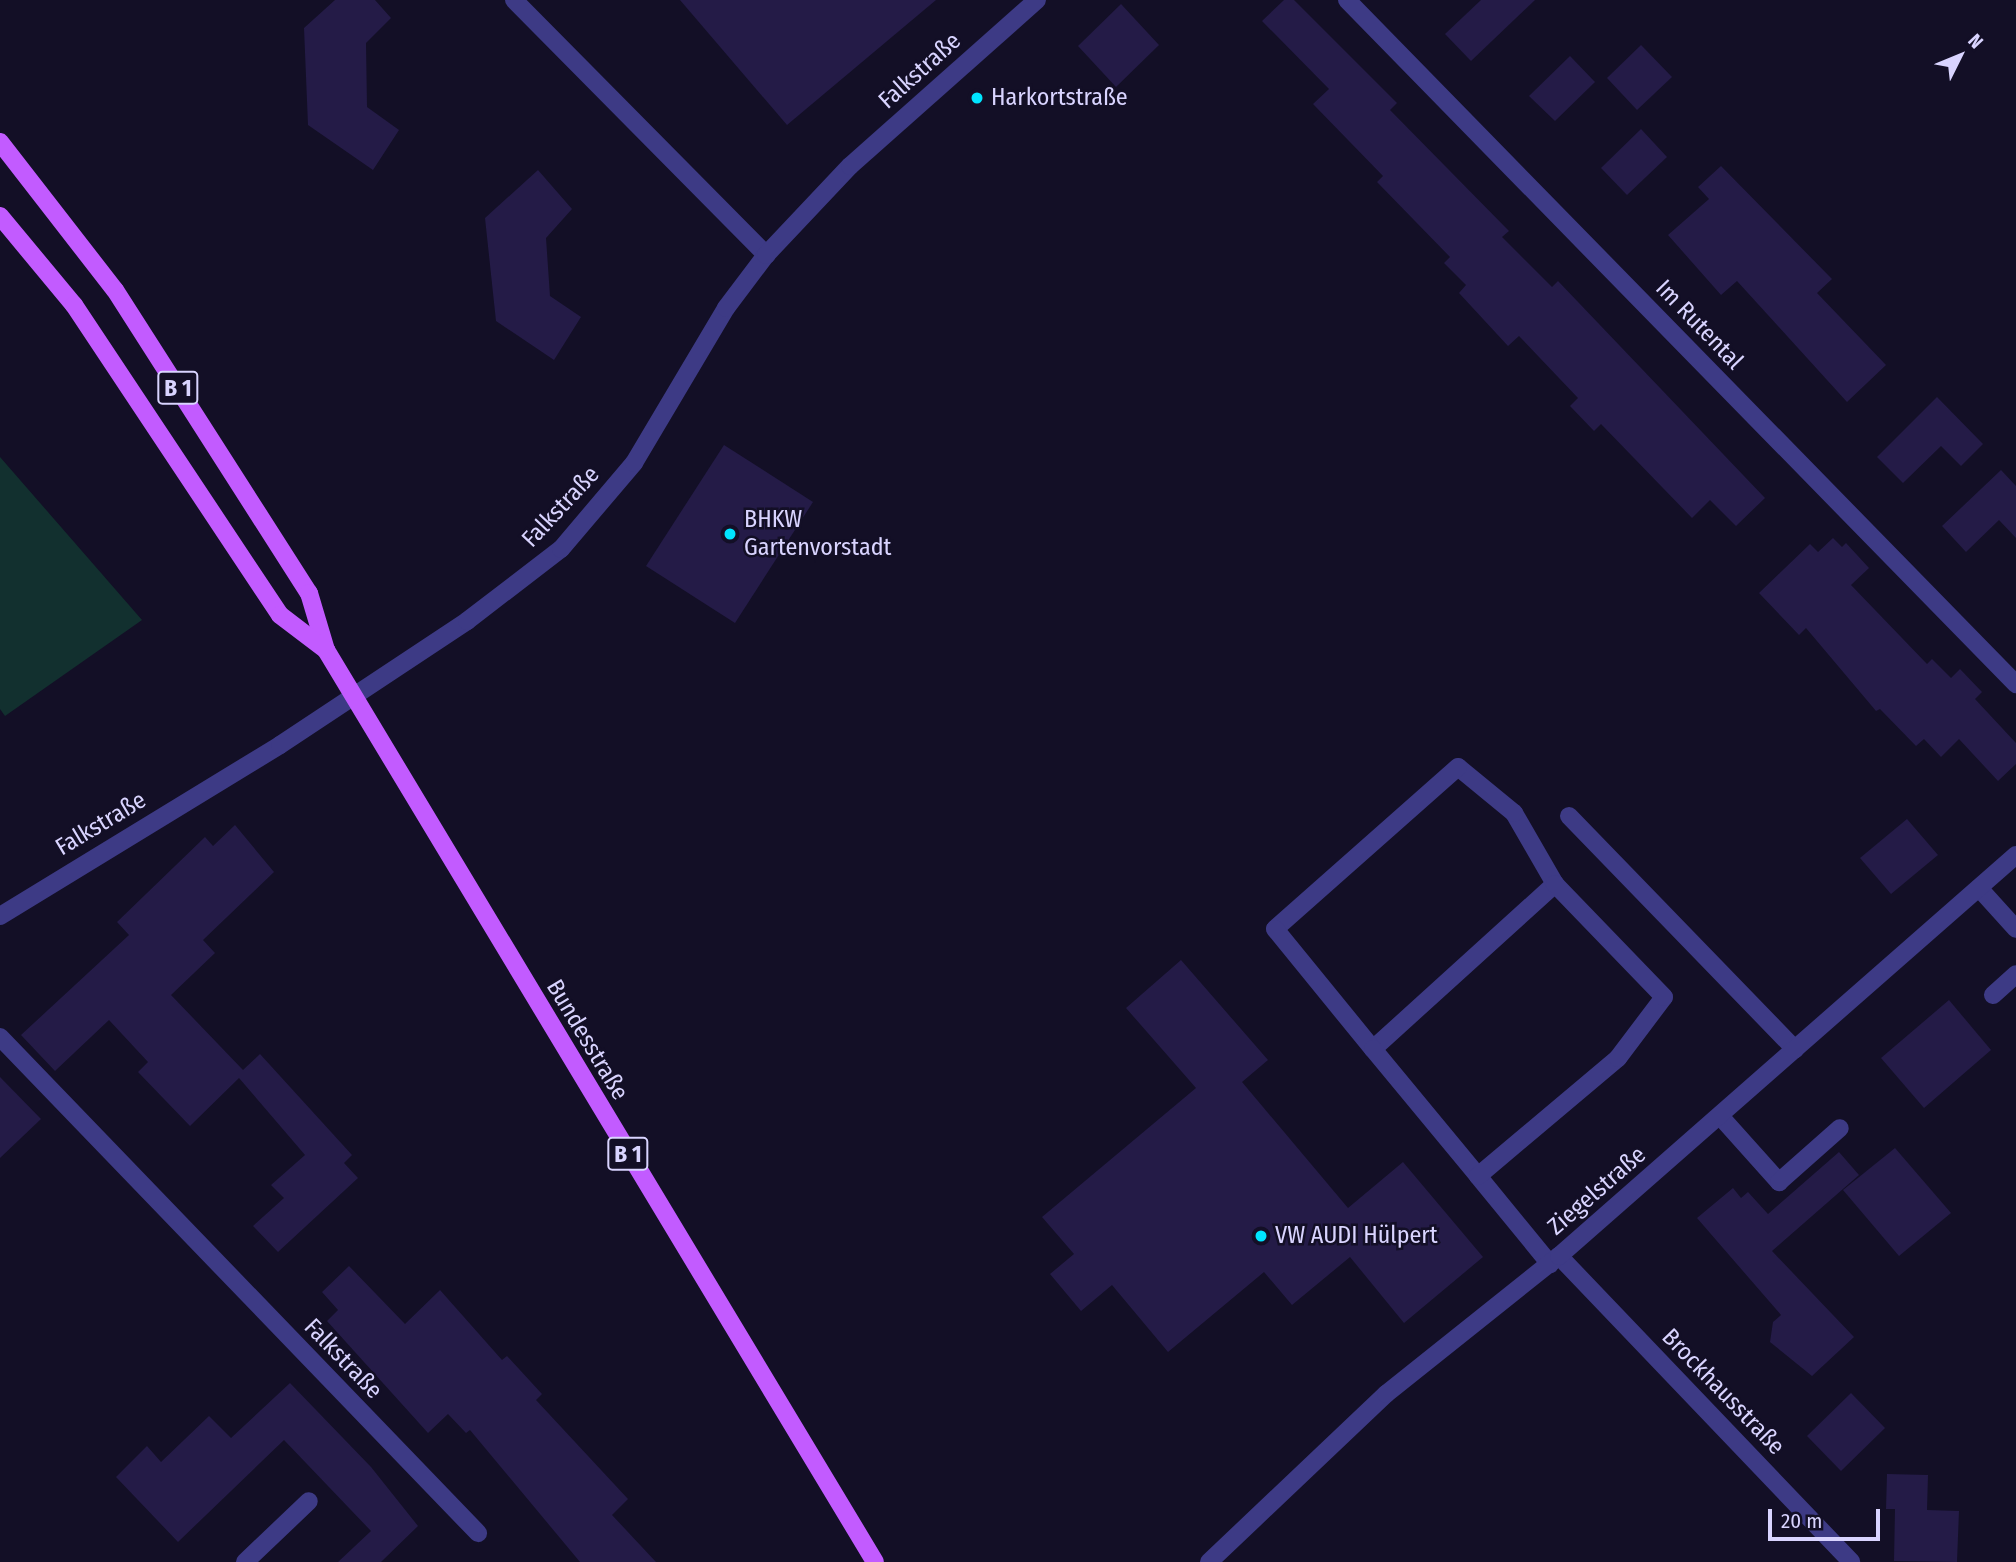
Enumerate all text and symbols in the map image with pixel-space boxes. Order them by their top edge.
north arrow [1925,21,1995,91]
street label: Falkstraße [873,27,967,115]
text: N [1963,29,1988,53]
place label: Harkortstraße [991,84,1128,112]
marker: Harkortstraße [969,90,985,106]
street label: Im Rutental [1649,274,1749,376]
road number: B 1 [157,368,199,408]
street label: Falkstraße [516,461,606,553]
place label: BHKW Gartenvorstadt [744,506,891,562]
marker: BHKW Gartenvorstadt [722,526,738,542]
street label: Falkstraße [51,786,151,862]
street label: Bundesstraße [540,975,634,1105]
road number: B 1 [607,1134,649,1174]
street label: Ziegelstraße [1542,1141,1652,1241]
place label: VW AUDI Hülpert [1275,1222,1437,1250]
marker: VW AUDI Hülpert [1253,1228,1269,1244]
street label: Falkstraße [298,1313,388,1405]
street label: Brockhausstraße [1656,1323,1790,1461]
scale bar [1771,1496,1883,1540]
text: 20 m [1781,1508,1822,1534]

